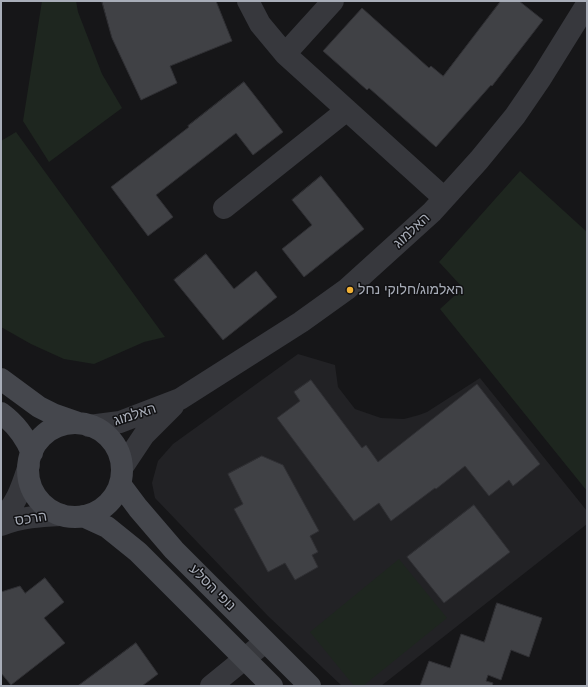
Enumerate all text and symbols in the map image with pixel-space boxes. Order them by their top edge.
street label: האלמוג [390,210,434,252]
place label: האלמוג/חלוקי נחל [358,282,464,298]
marker: האלמוג/חלוקי נחל [345,285,355,295]
street label: האלמוג [112,400,158,430]
street label: הרכס [14,508,48,530]
street label: נופי הסלע [185,561,239,615]

